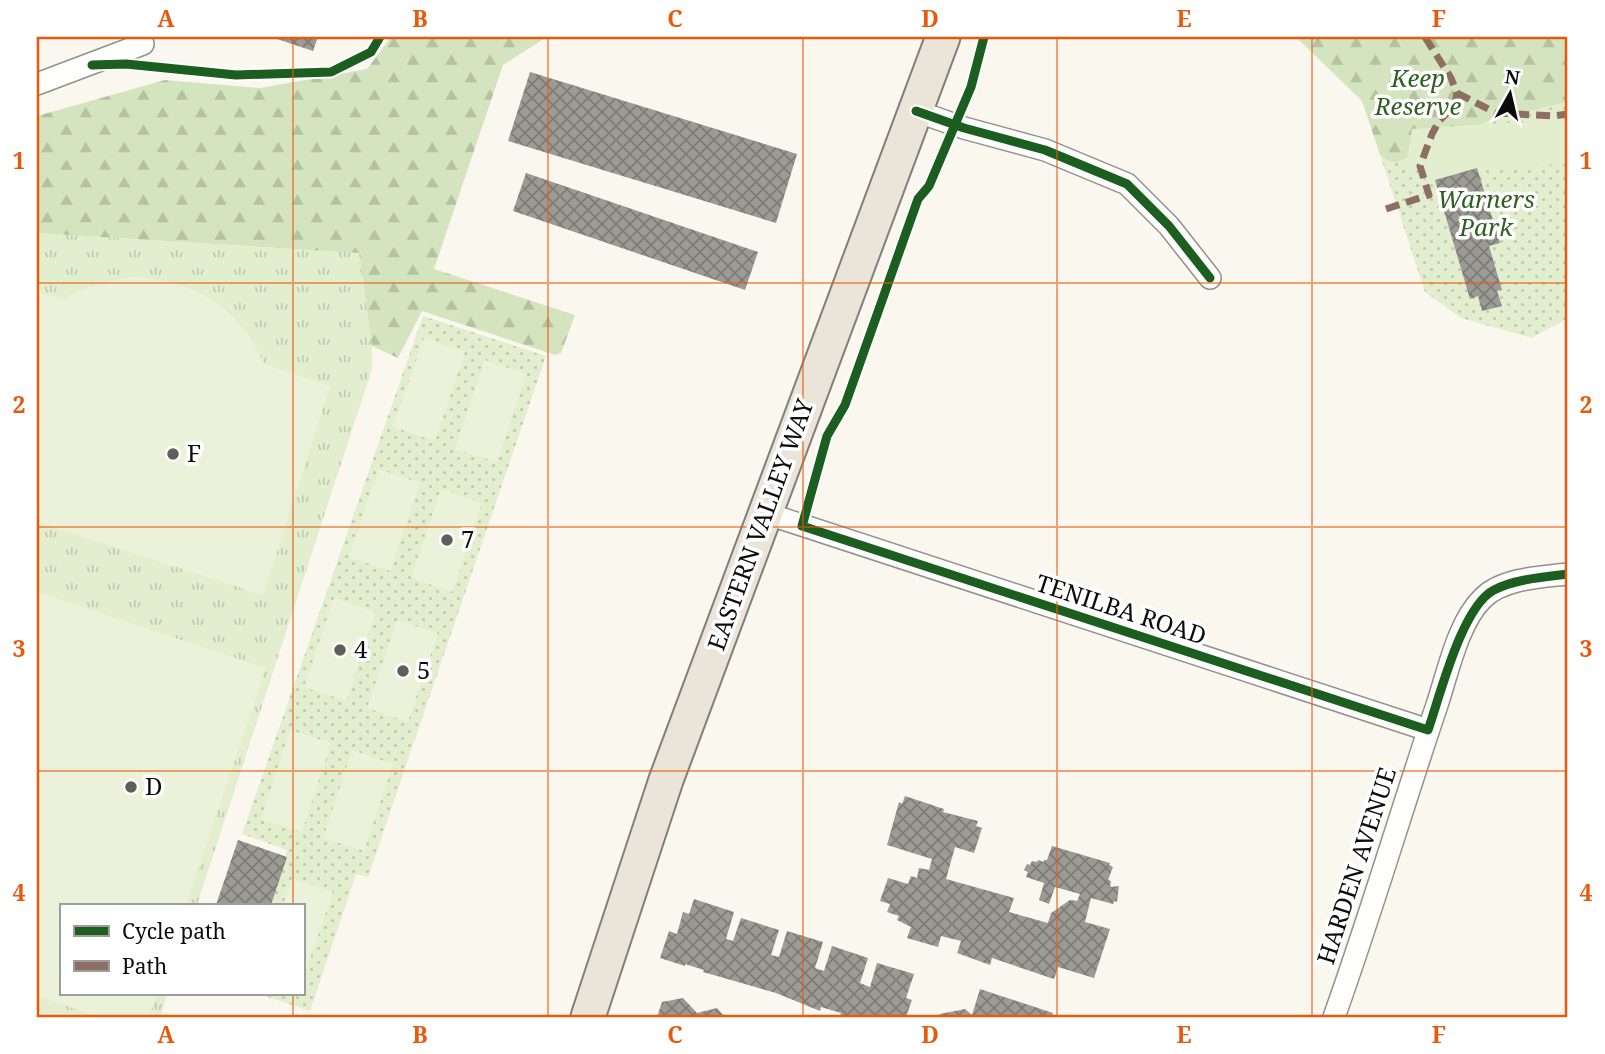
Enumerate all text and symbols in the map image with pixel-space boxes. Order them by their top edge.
text: A [157,2,175,34]
text: B [412,2,428,34]
text: C [667,2,683,34]
text: D [921,2,939,34]
text: E [1176,2,1192,34]
text: F [1432,2,1446,34]
north arrow [1476,60,1546,130]
park label: Keep Reserve [1374,61,1462,122]
text: N [1503,63,1522,91]
text: 1 [13,144,26,176]
text: 1 [1580,144,1593,176]
park label: Warners Park [1437,182,1535,243]
text: 2 [13,388,26,420]
text: 2 [1580,388,1593,420]
street label: EASTERN VALLEY WAY [699,393,821,655]
place label: F [187,436,201,469]
marker: F [165,446,181,462]
place label: 7 [461,522,474,555]
marker: 7 [439,532,455,548]
street label: TENILBA ROAD [1032,566,1211,652]
text: 3 [13,632,26,664]
place label: 4 [354,632,368,665]
text: 3 [1580,632,1593,664]
marker: 4 [332,642,348,658]
place label: 5 [417,653,430,686]
marker: 5 [395,663,411,679]
street label: HARDEN AVENUE [1308,763,1403,968]
place label: D [145,769,162,802]
marker: D [123,779,139,795]
text: 4 [13,876,26,908]
text: 4 [1580,876,1593,908]
legend [60,904,304,995]
text: Cycle path [122,917,226,945]
text: Path [122,952,167,980]
text: A [157,1018,175,1050]
text: B [412,1018,428,1050]
text: C [667,1018,683,1050]
text: D [921,1018,939,1050]
text: E [1176,1018,1192,1050]
text: F [1432,1018,1446,1050]

